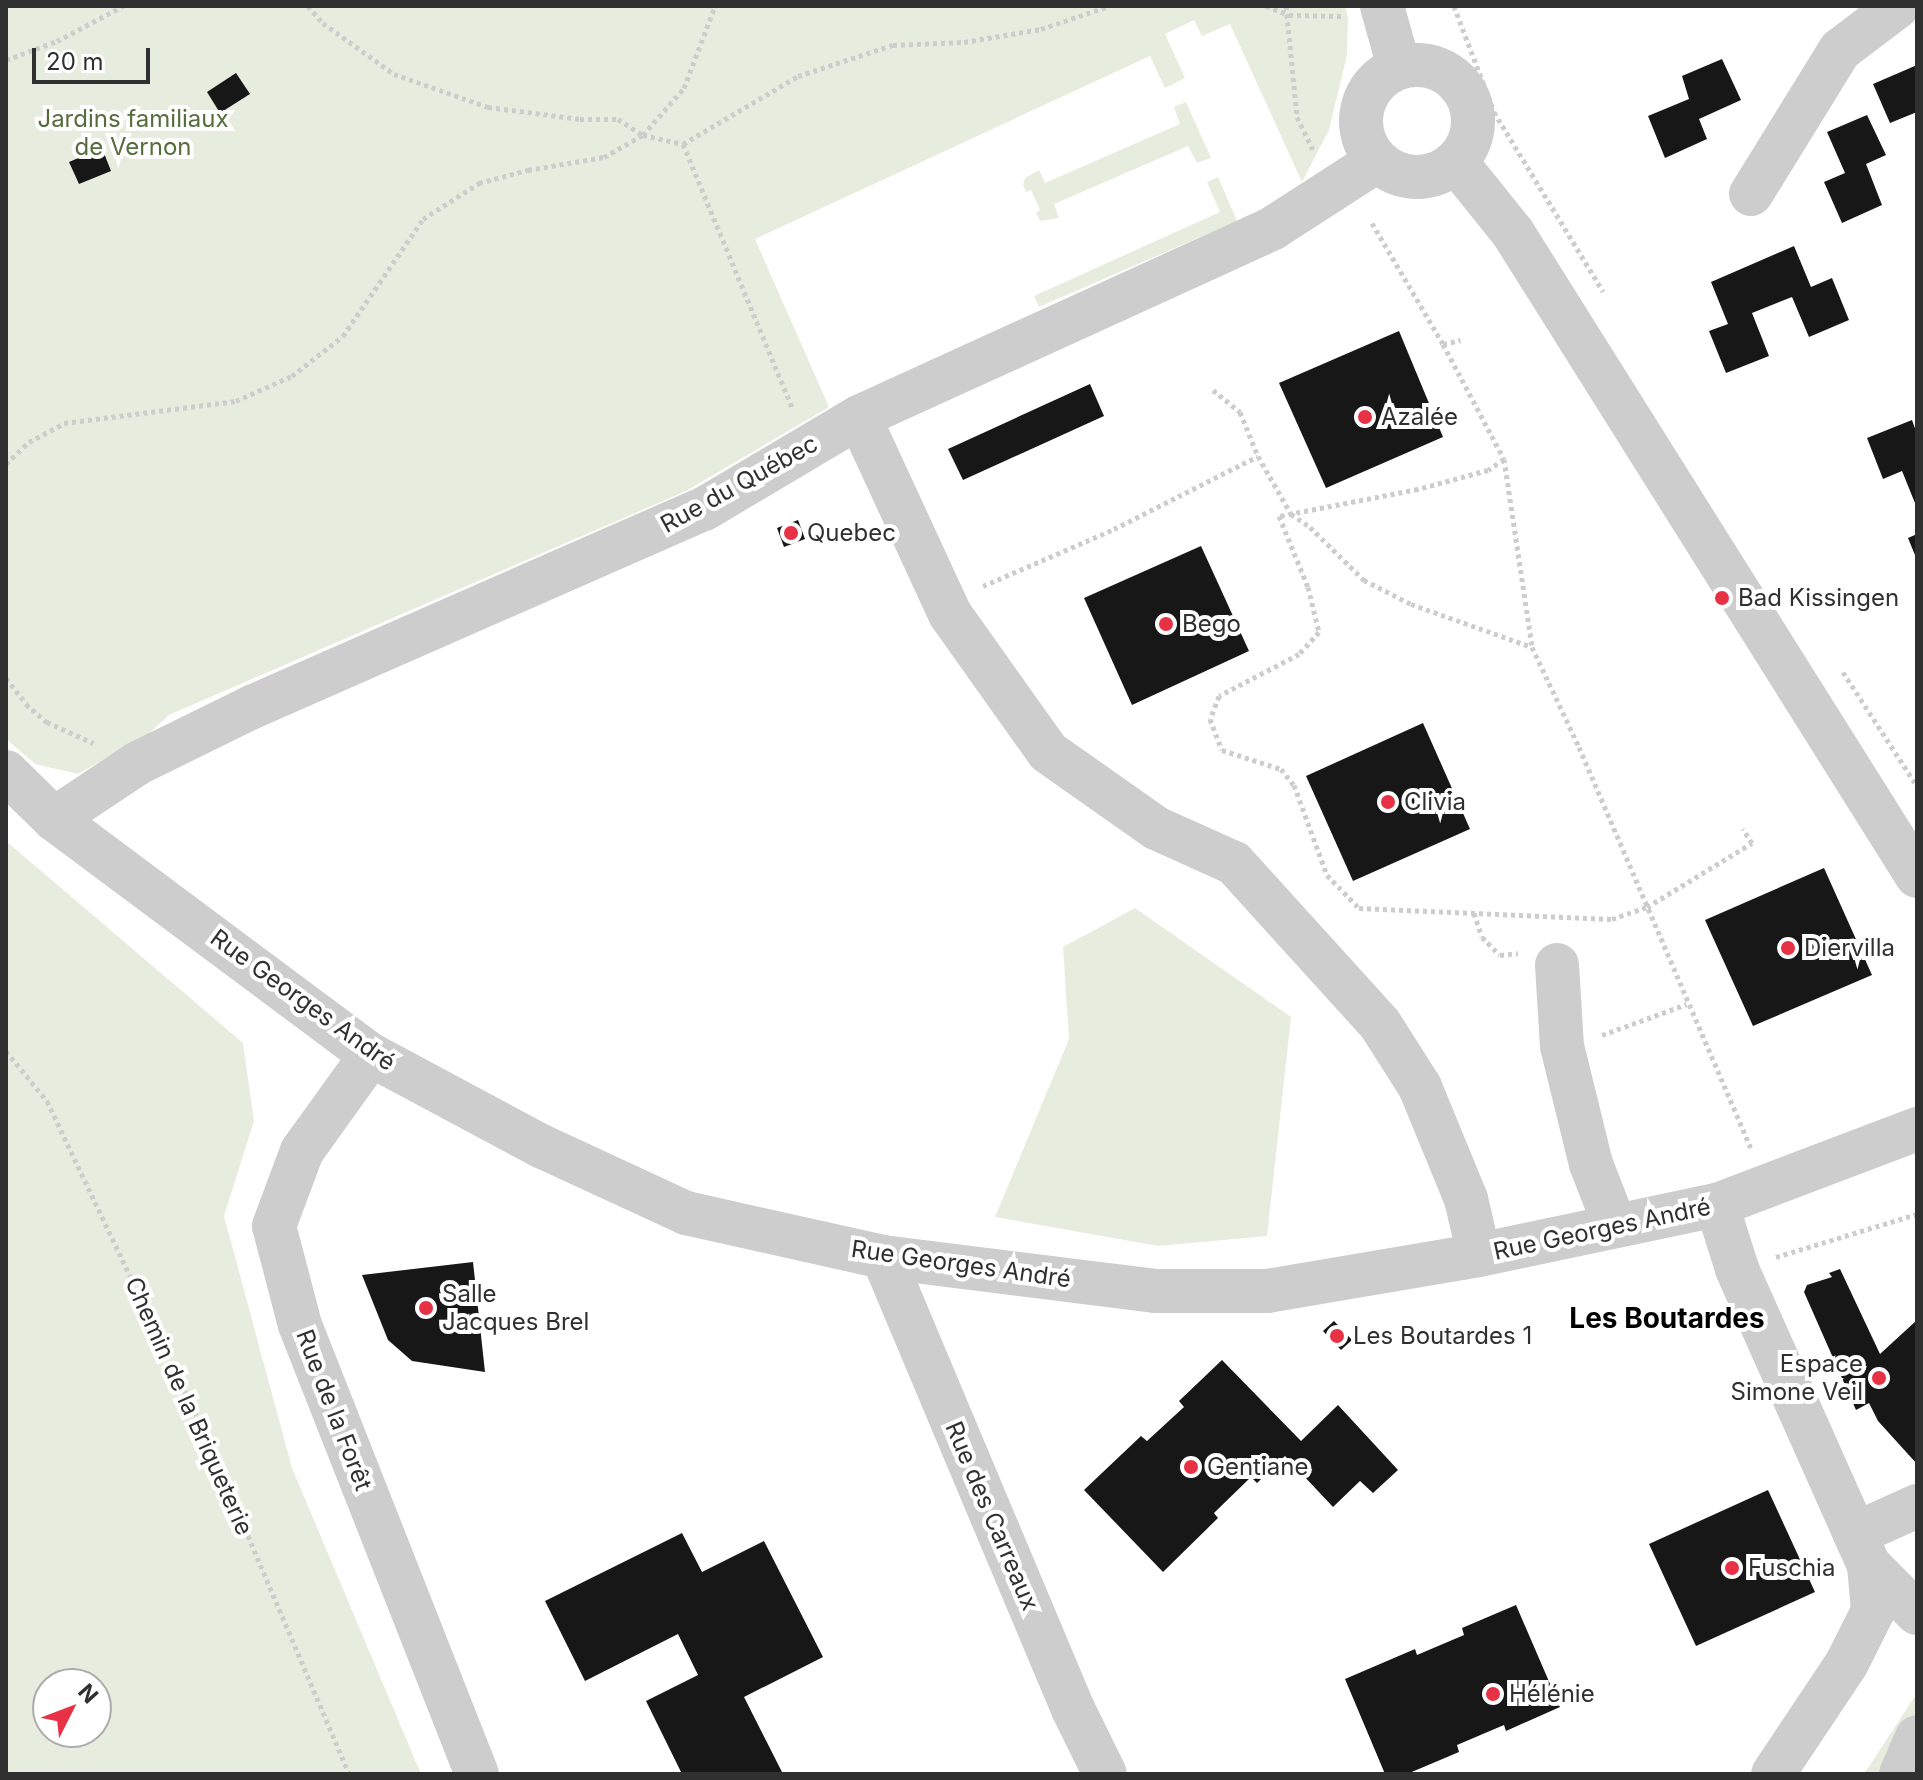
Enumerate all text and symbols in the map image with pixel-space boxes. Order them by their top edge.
scale bar [36,32,154,82]
text: 20 m [46,47,104,76]
park label: Jardins familiaux de Vernon [37,105,229,161]
place label: Azalée [1381,403,1458,431]
marker: Azalée [1356,408,1374,426]
street label: Rue du Québec [656,429,822,539]
place label: Quebec [807,519,896,547]
marker: Quebec [782,524,800,542]
place label: Bad Kissingen [1738,584,1899,612]
marker: Bad Kissingen [1713,589,1731,607]
place label: Bego [1182,610,1241,638]
marker: Bego [1157,615,1175,633]
place label: Clivia [1404,788,1466,816]
marker: Clivia [1379,793,1397,811]
street label: Rue Georges André [205,923,401,1077]
place label: Diervilla [1804,934,1895,962]
marker: Diervilla [1779,939,1797,957]
street label: Rue Georges André [1491,1192,1713,1266]
street label: Rue Georges André [849,1234,1073,1294]
street label: Chemin de la Briqueterie [119,1272,259,1540]
place label: Salle Jacques Brel [442,1280,589,1336]
marker: Salle Jacques Brel [417,1299,435,1317]
district label: Les Boutardes [1569,1301,1765,1335]
place label: Les Boutardes 1 [1353,1322,1532,1350]
street label: Rue de la Forêt [290,1326,378,1494]
marker: Les Boutardes 1 [1328,1327,1346,1345]
place label: Espace Simone Veil [1730,1350,1863,1406]
marker: Espace Simone Veil [1870,1369,1888,1387]
street label: Rue des Carreaux [939,1417,1045,1615]
place label: Gentiane [1207,1453,1308,1481]
marker: Gentiane [1182,1458,1200,1476]
place label: Fuschia [1748,1554,1835,1582]
marker: Fuschia [1723,1559,1741,1577]
north arrow [32,1668,112,1748]
text: N [73,1678,104,1708]
place label: Hélénie [1509,1680,1595,1708]
marker: Hélénie [1484,1685,1502,1703]

